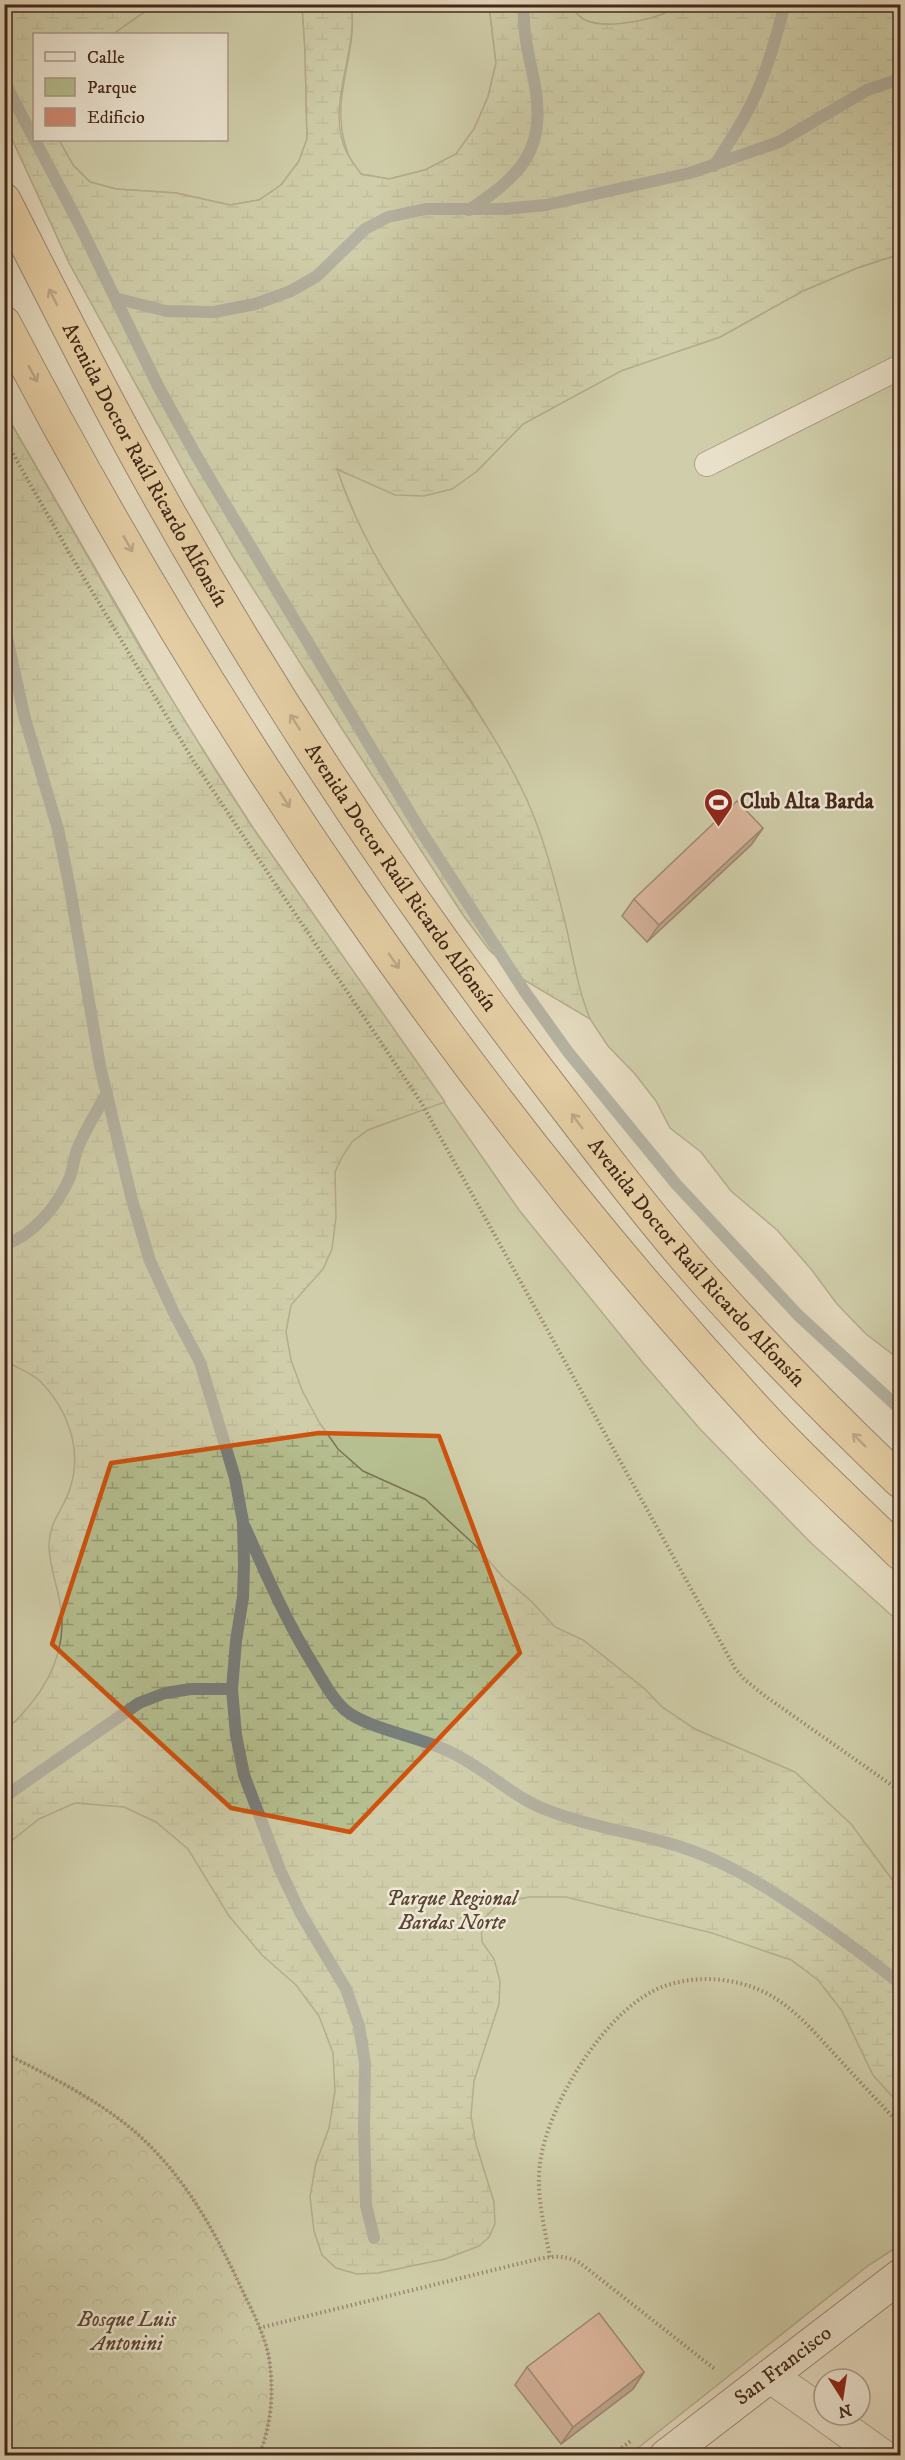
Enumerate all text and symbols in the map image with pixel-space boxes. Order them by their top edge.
legend [33,33,228,141]
text: Calle [87,47,125,69]
text: Parque [87,77,137,99]
text: Edificio [87,107,145,129]
one-way arrow [47,288,59,306]
street label: Avenida Doctor Raúl Ricardo Alfonsín [56,319,233,612]
one-way arrow [27,365,39,382]
one-way arrow [122,535,134,552]
one-way arrow [289,714,301,731]
street label: Avenida Doctor Raúl Ricardo Alfonsín [299,739,502,1017]
sports icon: Club Alta Barda [703,786,735,828]
place label: Club Alta Barda [740,789,875,815]
one-way arrow [279,791,291,807]
one-way arrow [388,953,400,969]
one-way arrow [571,1114,583,1130]
street label: Avenida Doctor Raúl Ricardo Alfonsín [582,1133,811,1392]
one-way arrow [851,1432,866,1447]
park label: Parque Regional Bardas Norte [387,1886,520,1936]
park label: Bosque Luis Antonini [77,2307,177,2357]
street label: San Francisco [730,2320,837,2411]
north arrow [812,2367,872,2427]
text: N [836,2400,853,2422]

